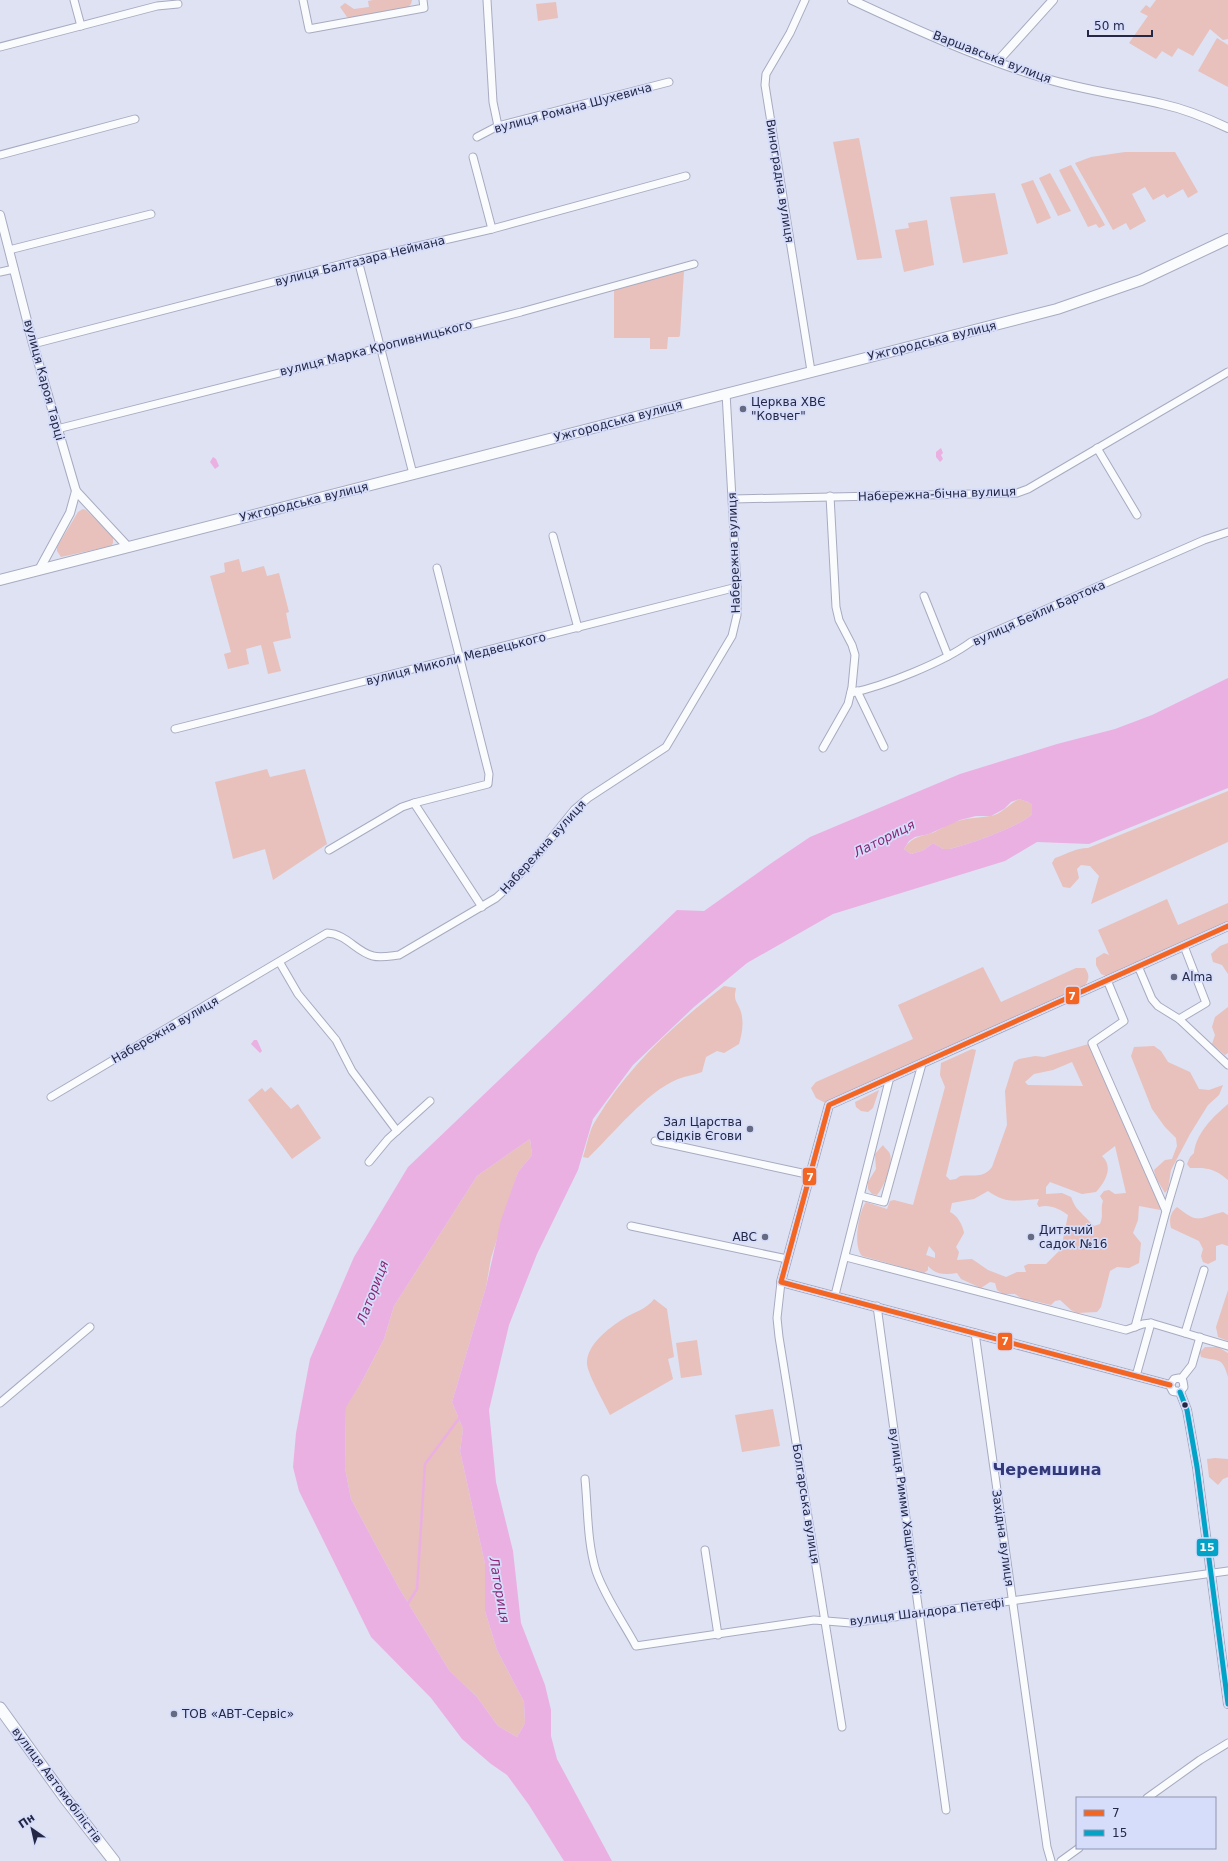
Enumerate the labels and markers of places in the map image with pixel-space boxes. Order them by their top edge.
place label: Церква ХВЄ "Ковчег" [751,395,826,423]
marker: Церква ХВЄ "Ковчег" [738,404,748,414]
place label: Alma [1182,970,1213,984]
marker: Alma [1169,972,1179,982]
place label: Зал Царства Свідків Єгови [657,1115,742,1143]
marker: Зал Царства Свідків Єгови [745,1124,755,1134]
place label: Дитячий садок №16 [1039,1223,1107,1251]
place label: ABC [732,1230,757,1244]
marker: ABC [760,1232,770,1242]
marker: Дитячий садок №16 [1026,1232,1036,1242]
unlabelled marker [1180,1400,1190,1410]
place label: ТОВ «АВТ-Сервіс» [181,1707,294,1721]
marker: ТОВ «АВТ-Сервіс» [169,1709,179,1719]

